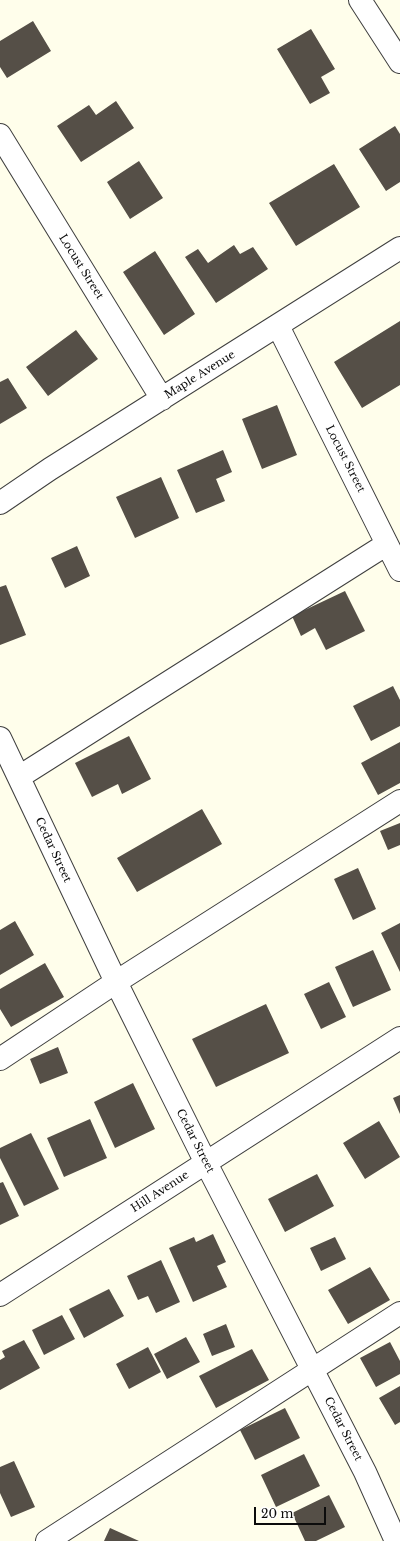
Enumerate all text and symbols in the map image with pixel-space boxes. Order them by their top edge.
street label: Locust Street [56,232,106,302]
street label: Maple Avenue [162,348,238,402]
street label: Locust Street [322,423,368,495]
street label: Cedar Street [32,815,74,885]
street label: Cedar Street [173,1107,217,1175]
street label: Hill Avenue [129,1168,191,1216]
street label: Cedar Street [321,1395,365,1463]
scale bar [256,1499,328,1525]
text: 20 m [261,1506,293,1521]

